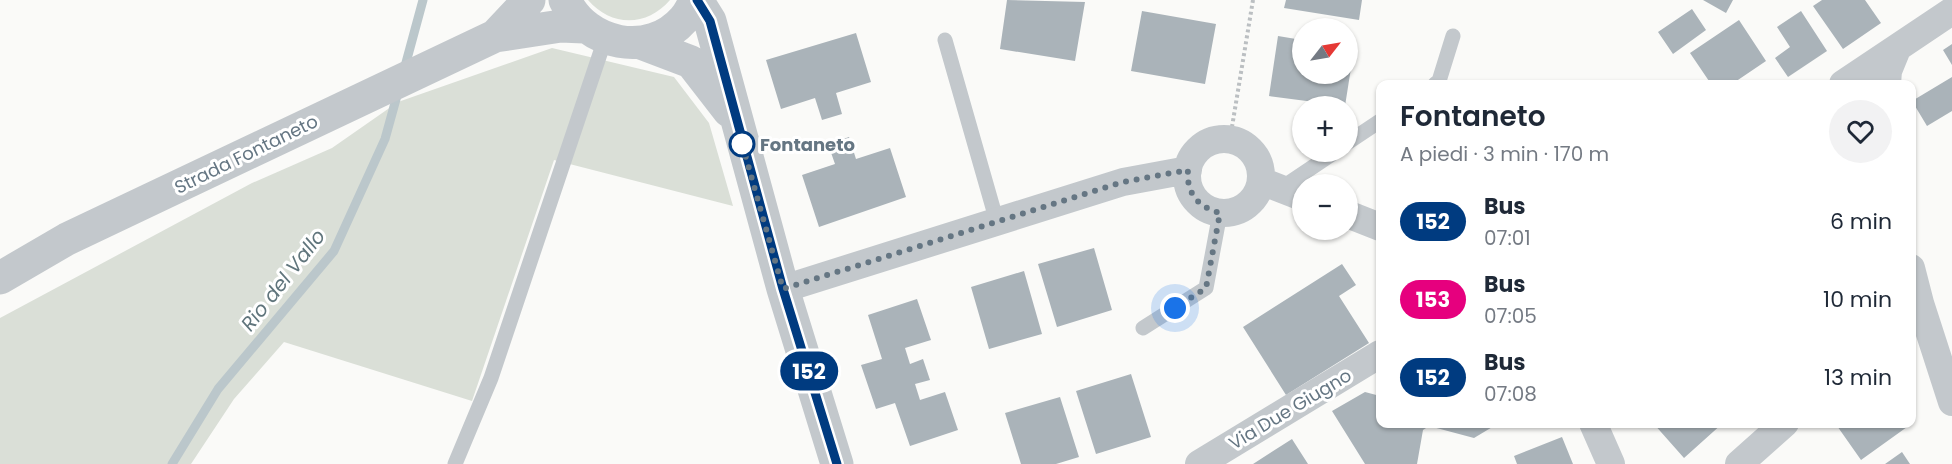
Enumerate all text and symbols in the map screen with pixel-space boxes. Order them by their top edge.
north arrow [1292,18,1358,84]
map controls [1292,18,1358,240]
button: + [1292,96,1358,162]
text: Fontaneto [1400,97,1546,136]
button: heart [1829,100,1892,163]
street label: Strada Fontaneto [170,108,322,200]
marker: Fontaneto [729,131,755,157]
place label: Fontaneto [760,132,855,157]
text: A piedi · 3 min · 170 m [1400,140,1609,168]
button: − [1292,174,1358,240]
text: Bus [1484,191,1526,222]
text: 6 min [1830,206,1892,237]
text: 152 [1416,207,1450,236]
water label: Rio del Vallo [234,223,332,337]
text: 07:01 [1484,224,1531,252]
text: Bus [1484,269,1526,300]
text: 10 min [1823,284,1892,315]
text: 153 [1416,285,1450,314]
your location [1160,293,1190,323]
text: 07:05 [1484,302,1537,330]
text: Bus [1484,347,1526,378]
line badge: 152 [774,352,844,391]
text: 152 [792,357,826,386]
text: 13 min [1824,362,1892,393]
street label: Via Due Giugno [1224,363,1356,455]
text: 152 [1416,363,1450,392]
text: 07:08 [1484,380,1537,408]

